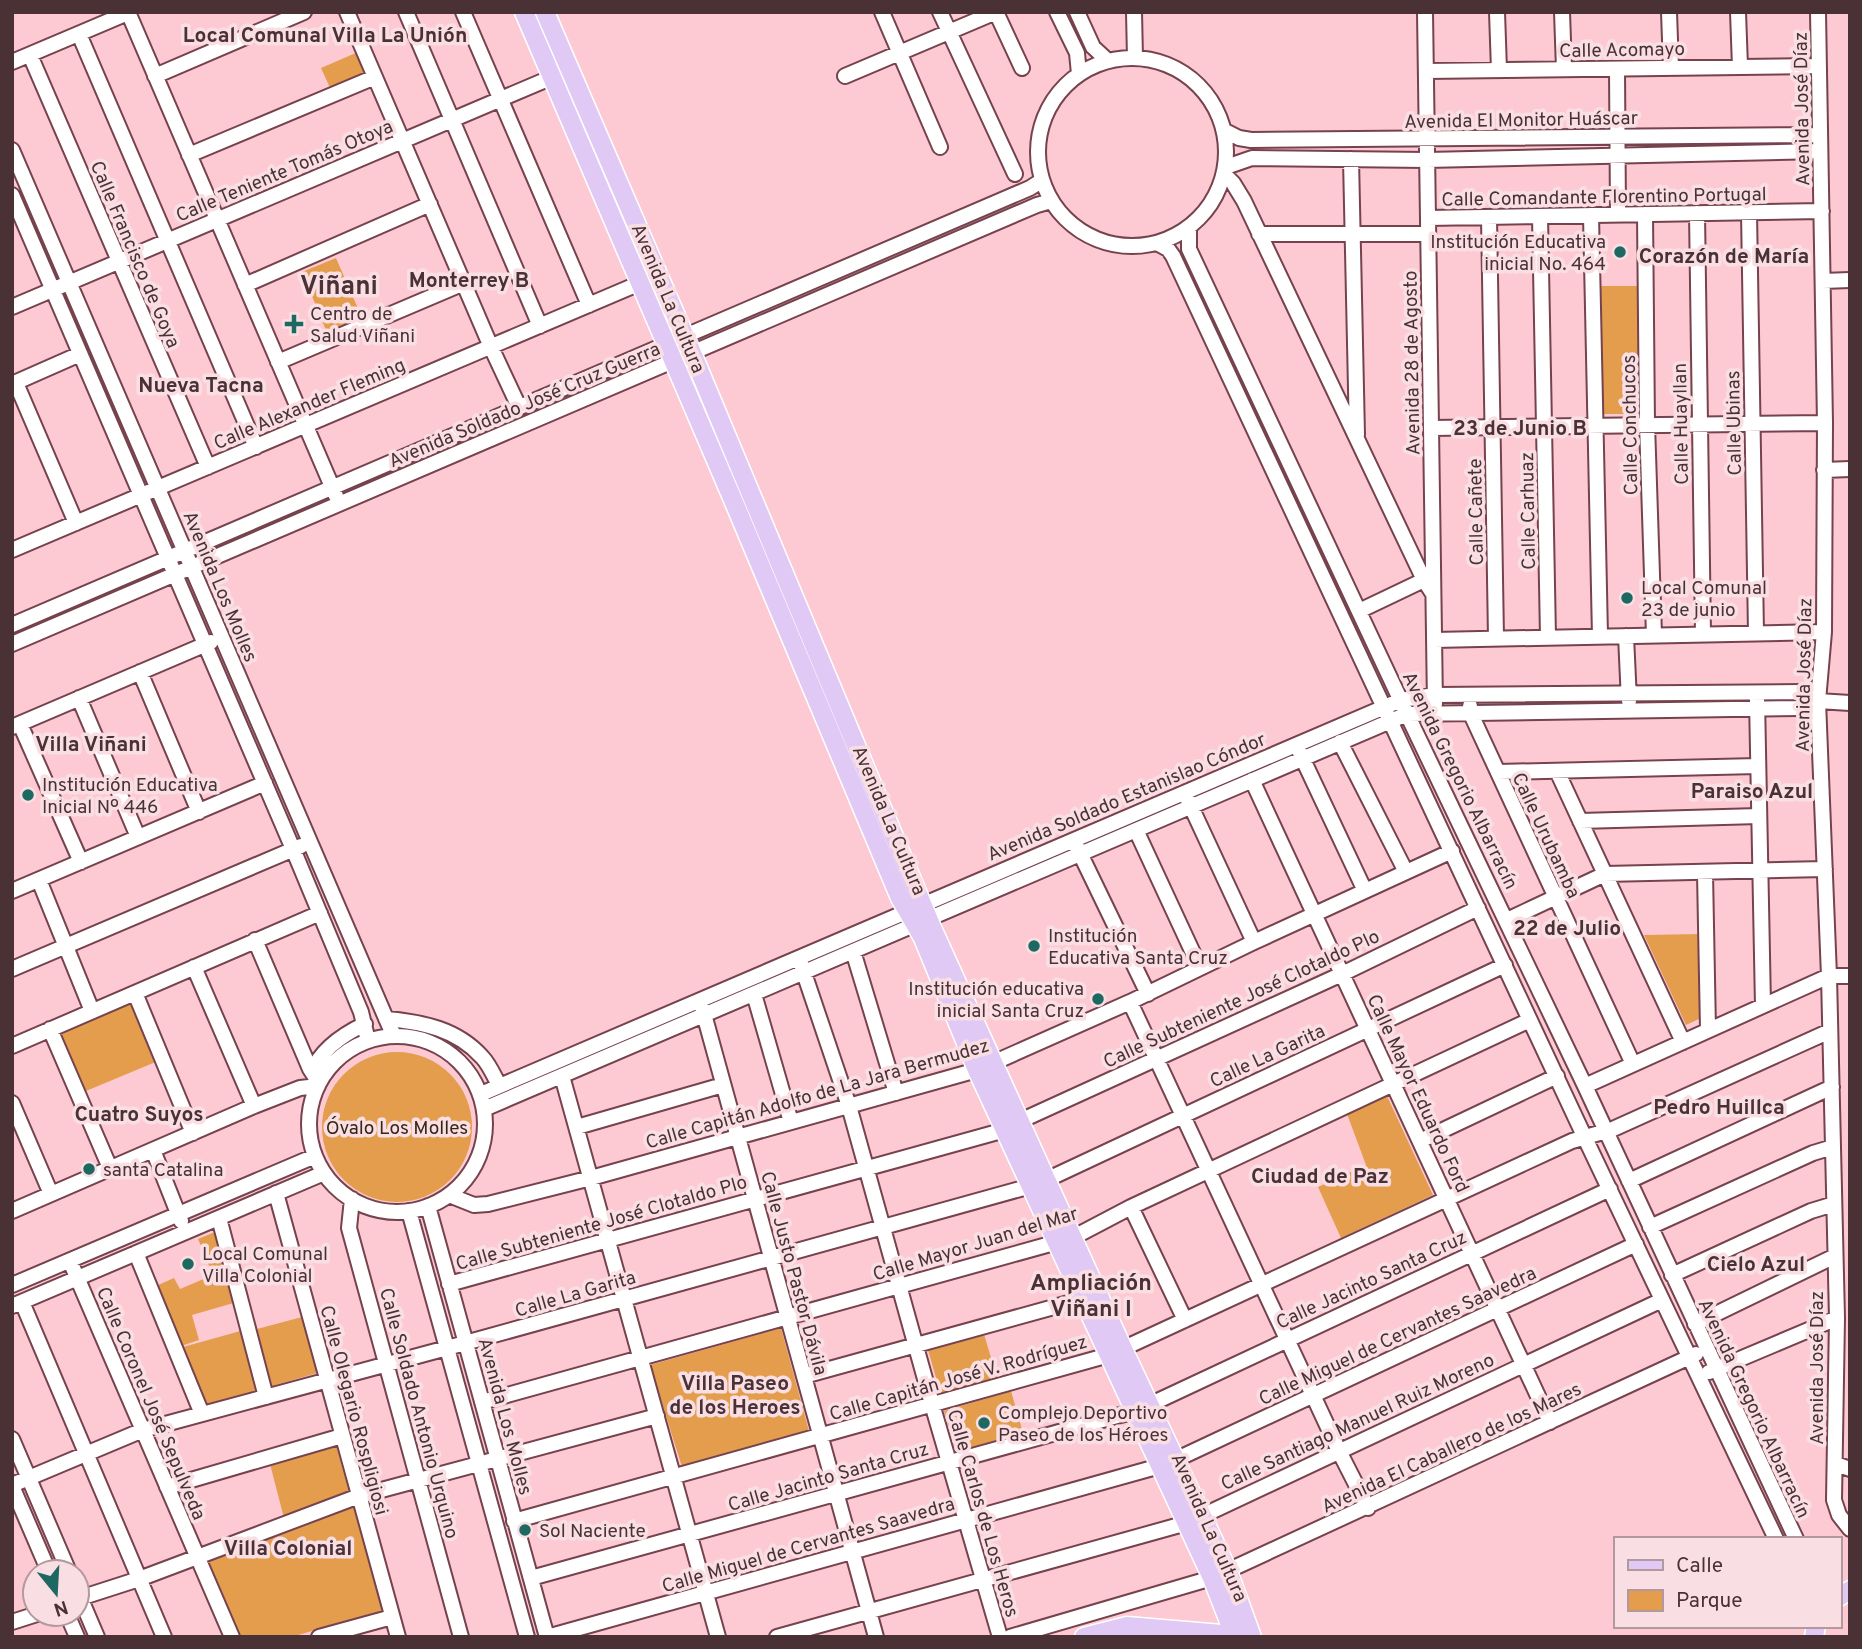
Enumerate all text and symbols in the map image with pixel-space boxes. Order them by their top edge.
district label: Local Comunal Villa La Unión [183,23,467,50]
street label: Avenida José Díaz [1790,32,1816,186]
street label: Calle Acomayo [1559,38,1685,64]
street label: Avenida El Monitor Huáscar [1404,107,1639,135]
street label: Calle Teniente Tomás Otoya [173,115,397,229]
street label: Calle Francisco de Goya [84,158,184,352]
street label: Calle Comandante Florentino Portugal [1441,183,1767,213]
street label: Avenida La Cultura [625,220,710,377]
place label: Institución Educativa inicial No. 464 [1430,231,1606,277]
marker: Institución Educativa inicial No. 464 [1612,244,1628,260]
district label: Corazón de María [1639,244,1809,271]
district label: Monterrey B [409,268,529,295]
street label: Avenida 28 de Agosto [1399,270,1427,456]
district label: Viñani [300,271,378,304]
place label: Centro de Salud Viñani [310,303,415,349]
marker: Centro de Salud Viñani [284,314,304,334]
street label: Avenida Soldado José Cruz Guerra [385,338,664,474]
street label: Calle Alexander Fleming [210,354,409,456]
street label: Calle Conchucos [1618,354,1644,495]
street label: Calle Huayllan [1669,363,1695,485]
street label: Calle Ubinas [1722,370,1748,476]
district label: Nueva Tacna [138,373,264,400]
district label: 23 de Junio B [1453,416,1587,443]
street label: Calle Carhuaz [1516,452,1542,570]
street label: Calle Cañete [1464,458,1490,566]
street label: Avenida Los Molles [176,508,262,666]
place label: Local Comunal 23 de junio [1641,577,1767,623]
marker: Local Comunal 23 de junio [1619,590,1635,606]
street label: Avenida José Díaz [1792,598,1818,752]
street label: Avenida Gregorio Albarracín [1396,668,1522,894]
street label: Avenida Soldado Estanislao Cóndor [984,728,1270,868]
district label: Villa Viñani [35,732,147,759]
street label: Avenida La Cultura [846,742,931,899]
street label: Calle Urubamba [1506,769,1585,903]
place label: Institución Educativa Inicial Nº 446 [42,774,218,820]
district label: Paraiso Azul [1691,779,1813,806]
marker: Institución Educativa Inicial Nº 446 [20,787,36,803]
district label: 22 de Julio [1513,916,1621,943]
place label: Institución Educativa Santa Cruz [1048,925,1228,971]
street label: Calle Subteniente José Clotaldo Plo [1100,925,1384,1075]
marker: Institución Educativa Santa Cruz [1026,938,1042,954]
place label: Institución educativa inicial Santa Cruz [908,978,1084,1024]
marker: Institución educativa inicial Santa Cruz [1090,991,1106,1007]
street label: Calle Mayor Eduardo Ford [1361,991,1474,1197]
street label: Calle La Garita [1206,1020,1329,1094]
street label: Calle Capitán Adolfo de La Jara Bermudez [643,1034,992,1156]
district label: Pedro Huillca [1653,1095,1785,1122]
district label: Cuatro Suyos [74,1102,204,1129]
park label: Óvalo Los Molles [326,1116,468,1141]
place label: santa Catalina [103,1159,223,1183]
marker: santa Catalina [81,1161,97,1177]
district label: Ciudad de Paz [1251,1164,1389,1191]
street label: Calle Justo Pastor Dávila [754,1169,832,1378]
street label: Calle Subteniente José Clotaldo Plo [453,1171,750,1277]
street label: Calle Mayor Juan del Mar [870,1202,1082,1288]
street label: Calle Jacinto Santa Cruz [1273,1226,1471,1336]
place label: Local Comunal Villa Colonial [202,1243,328,1289]
district label: Cielo Azul [1707,1252,1805,1279]
marker: Local Comunal Villa Colonial [180,1256,196,1272]
street label: Calle Miguel de Cervantes Saavedra [1255,1262,1540,1412]
street label: Calle La Garita [512,1266,639,1324]
district label: Ampliación Viñani I [1030,1270,1152,1325]
street label: Calle Coronel José Sepulveda [90,1284,210,1524]
street label: Calle Soldado Antonio Urquino [373,1285,463,1542]
street label: Avenida José Díaz [1806,1291,1830,1445]
street label: Avenida Gregorio Albarracín [1692,1295,1815,1522]
street label: Calle Olegario Rospligiosi [313,1303,393,1518]
street label: Calle Capitán José V. Rodríguez [827,1331,1090,1427]
street label: Avenida Los Molles [472,1335,537,1498]
street label: Calle Santiago Manuel Ruiz Moreno [1217,1349,1498,1497]
district label: Villa Paseo de los Heroes [669,1371,801,1422]
street label: Avenida El Caballero de los Mares [1318,1378,1586,1520]
place label: Complejo Deportivo Paseo de los Héroes [998,1402,1168,1448]
street label: Calle Carlos de Los Heros [941,1407,1023,1620]
marker: Complejo Deportivo Paseo de los Héroes [976,1415,992,1431]
street label: Calle Jacinto Santa Cruz [725,1438,932,1518]
street label: Avenida La Cultura [1165,1450,1252,1606]
street label: Calle Miguel de Cervantes Saavedra [659,1493,958,1599]
place label: Sol Naciente [539,1520,646,1544]
marker: Sol Naciente [517,1522,533,1538]
district label: Villa Colonial [224,1536,352,1563]
legend [1614,1537,1841,1628]
text: Calle [1676,1553,1723,1580]
north arrow [21,1558,91,1628]
text: Parque [1676,1588,1743,1615]
text: N [50,1594,71,1621]

